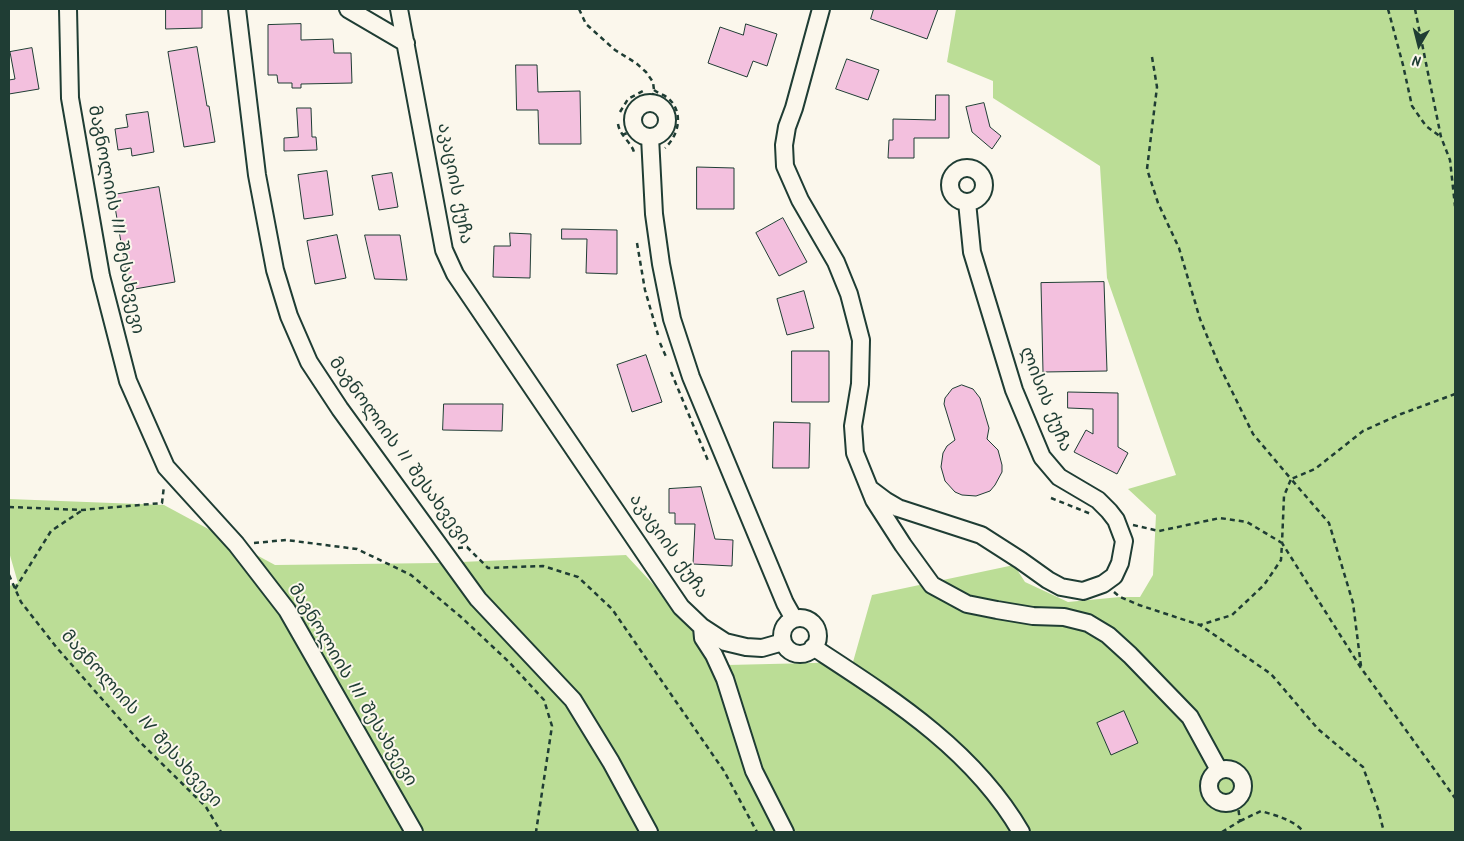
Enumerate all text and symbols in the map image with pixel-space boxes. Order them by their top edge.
north arrow [1394,20,1444,70]
text: N [1411,48,1423,71]
street label: მაგნოლიის III შესახვევი [81,104,147,336]
street label: აკაციის ქუჩა [431,122,475,246]
street label: ლისის ქუჩა [1013,344,1075,456]
street label: მაგნოლიის II შესახვევი [323,354,473,550]
street label: აკაციის ქუჩა [623,491,711,603]
street label: მაგნოლიის III შესახვევი [282,581,420,791]
street label: მაგნოლიის IV შესახვევი [55,627,225,813]

